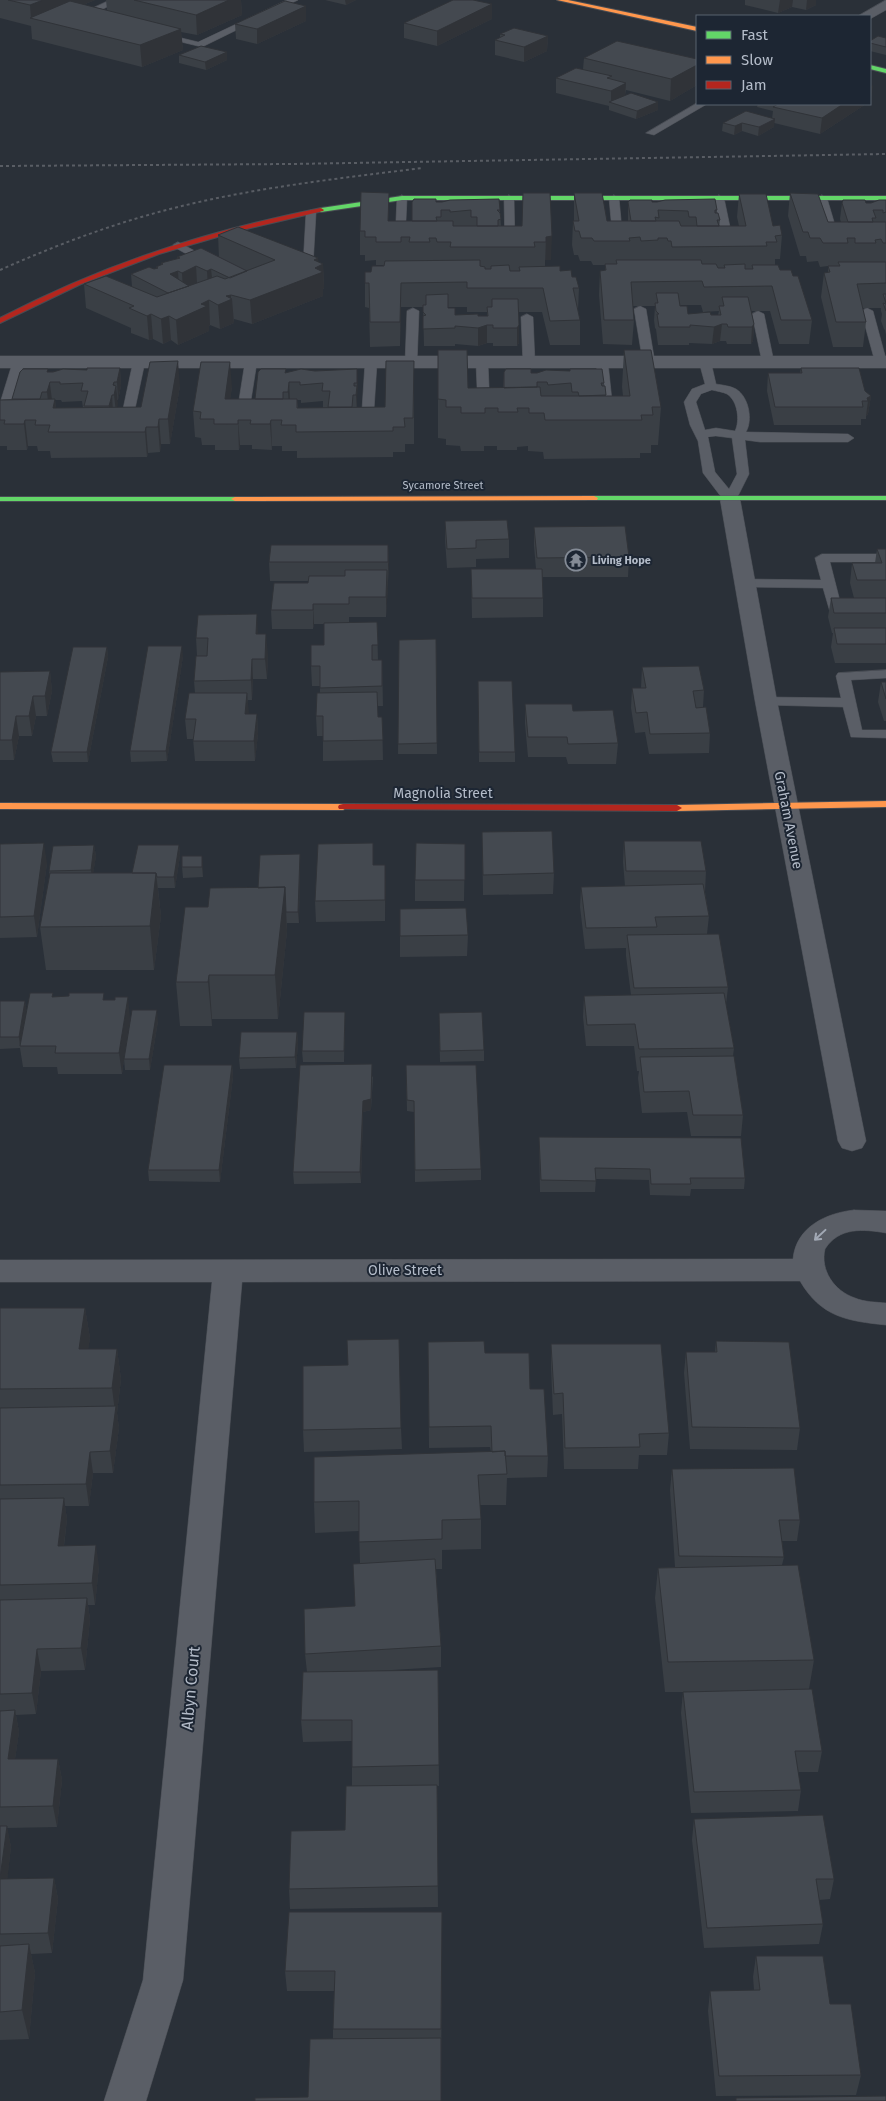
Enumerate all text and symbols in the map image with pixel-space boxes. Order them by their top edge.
legend [696,15,871,105]
text: Fast [741,26,768,44]
text: Slow [741,51,773,69]
text: Jam [741,76,767,94]
street label: Sycamore Street [403,479,483,492]
temple icon: Living Hope [564,548,588,572]
place label: Living Hope [592,554,651,567]
street label: Graham Avenue [771,770,806,870]
street label: Magnolia Street [393,785,494,802]
one-way arrow [813,1229,826,1241]
street label: Olive Street [368,1262,443,1279]
street label: Albyn Court [177,1645,204,1731]

